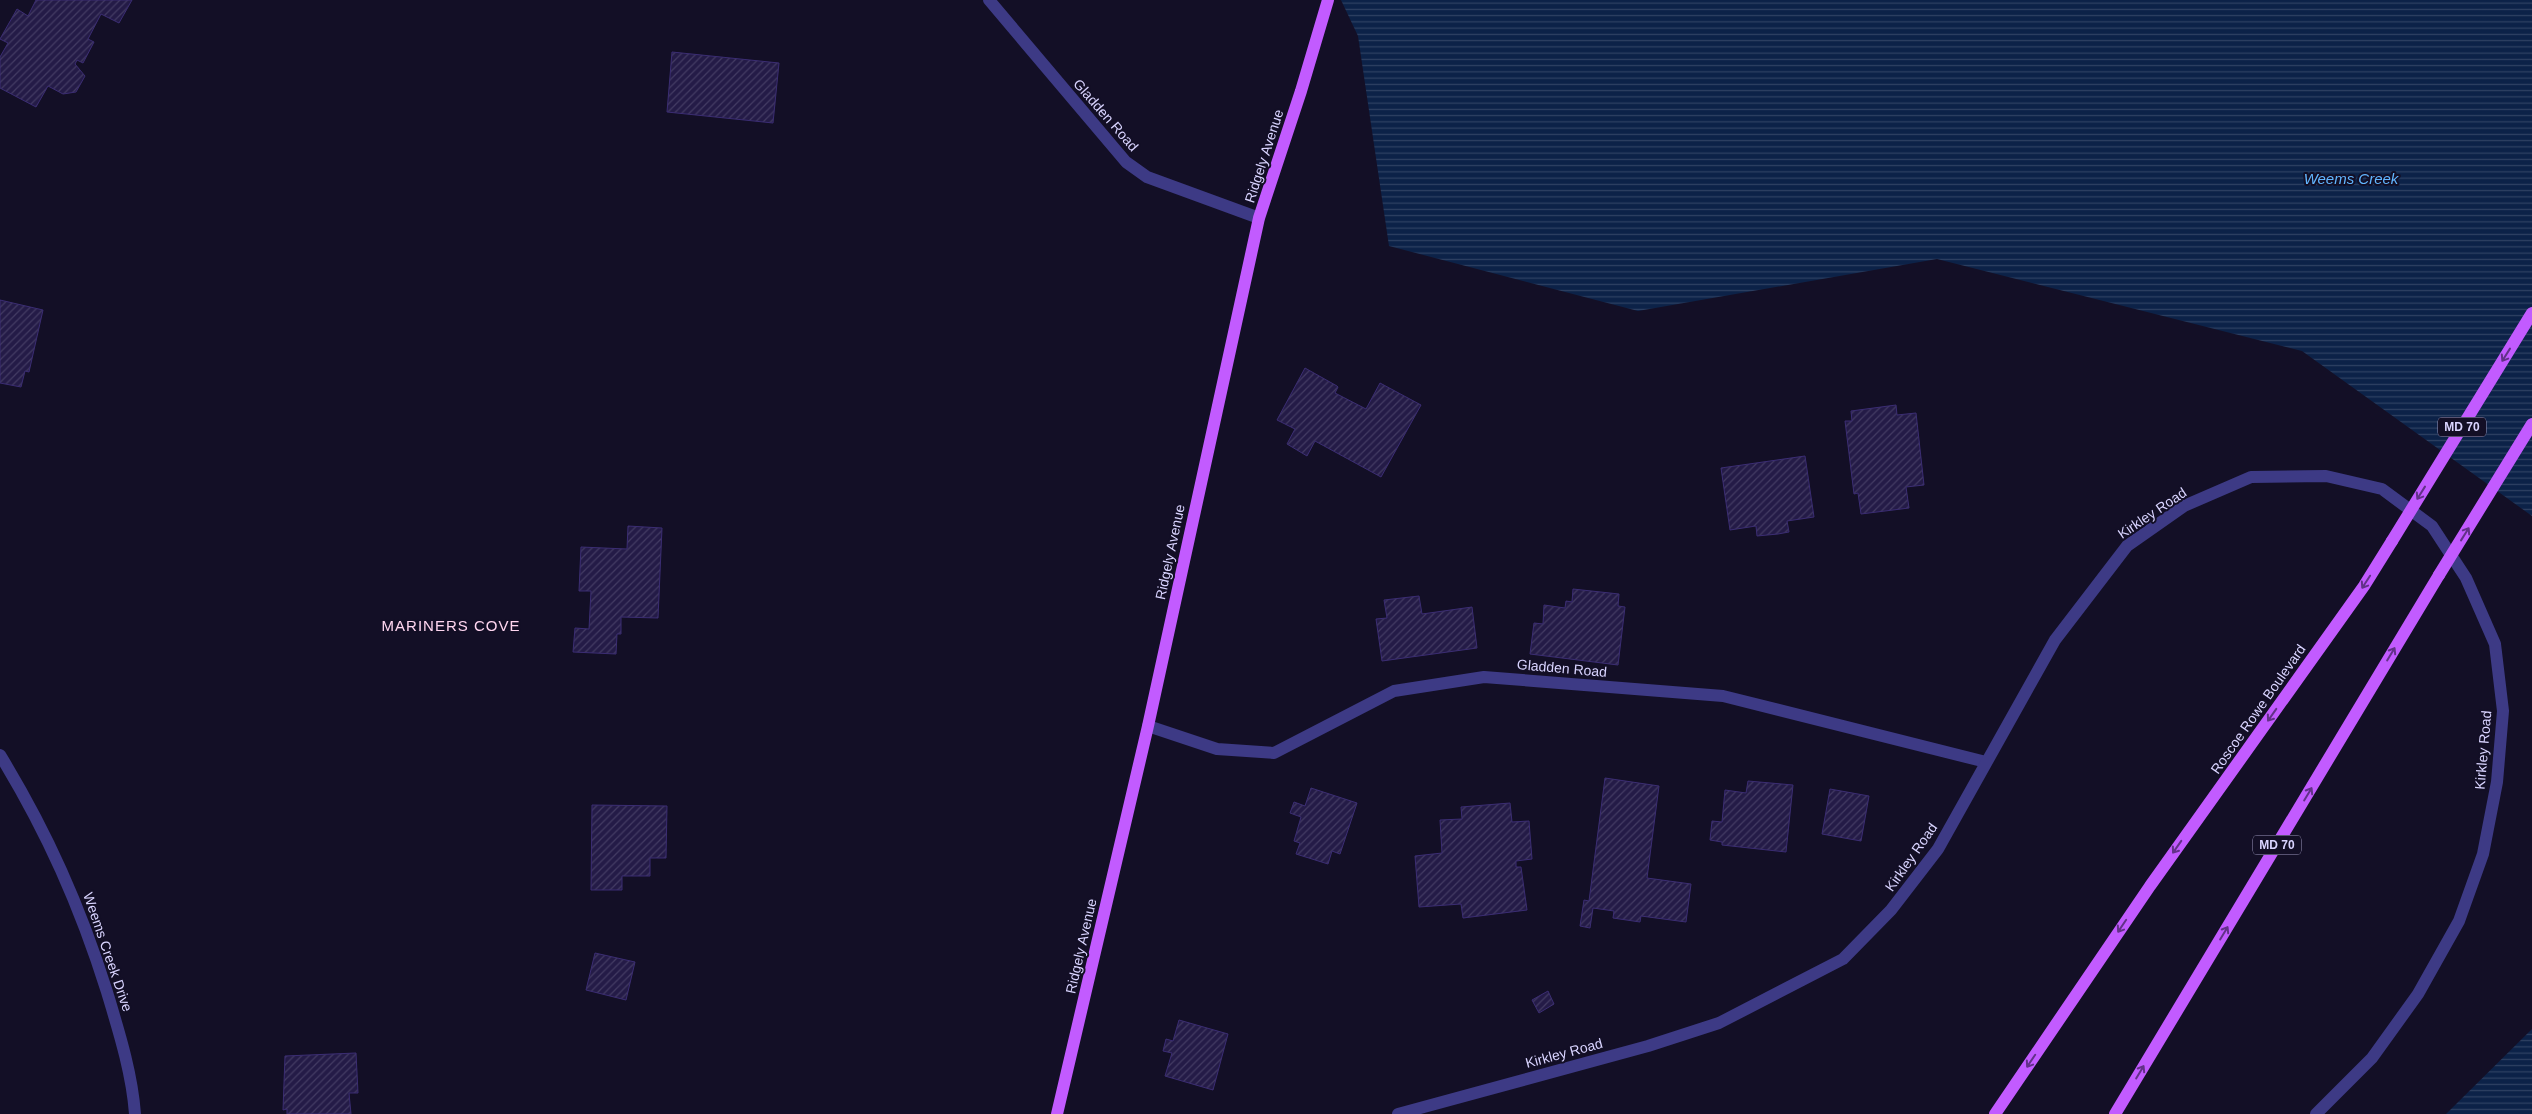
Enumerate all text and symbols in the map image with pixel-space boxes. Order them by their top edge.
street label: Gladden Road [1070,76,1142,154]
street label: Ridgely Avenue [1241,107,1287,205]
water label: Weems Creek [2304,170,2400,187]
one-way arrow [2501,348,2512,362]
road number: MD 70 [2438,418,2486,437]
street label: Kirkley Road [2115,484,2189,542]
one-way arrow [2416,486,2426,500]
street label: Ridgely Avenue [1152,503,1188,601]
one-way arrow [2460,527,2470,541]
one-way arrow [2361,575,2371,589]
district label: MARINERS COVE [382,617,520,634]
street label: Roscoe Rowe Boulevard [2207,641,2309,777]
one-way arrow [2387,648,2397,662]
street label: Gladden Road [1516,656,1608,680]
one-way arrow [2267,708,2277,722]
street label: Kirkley Road [2472,710,2494,790]
one-way arrow [2303,787,2313,801]
street label: Kirkley Road [1882,820,1940,894]
road number: MD 70 [2253,836,2301,854]
one-way arrow [2172,840,2183,853]
street label: Weems Creek Drive [80,890,136,1014]
street label: Ridgely Avenue [1062,897,1100,995]
one-way arrow [2117,919,2127,933]
one-way arrow [2219,926,2229,940]
street label: Kirkley Road [1524,1035,1604,1071]
one-way arrow [2026,1053,2036,1067]
one-way arrow [2136,1066,2146,1080]

